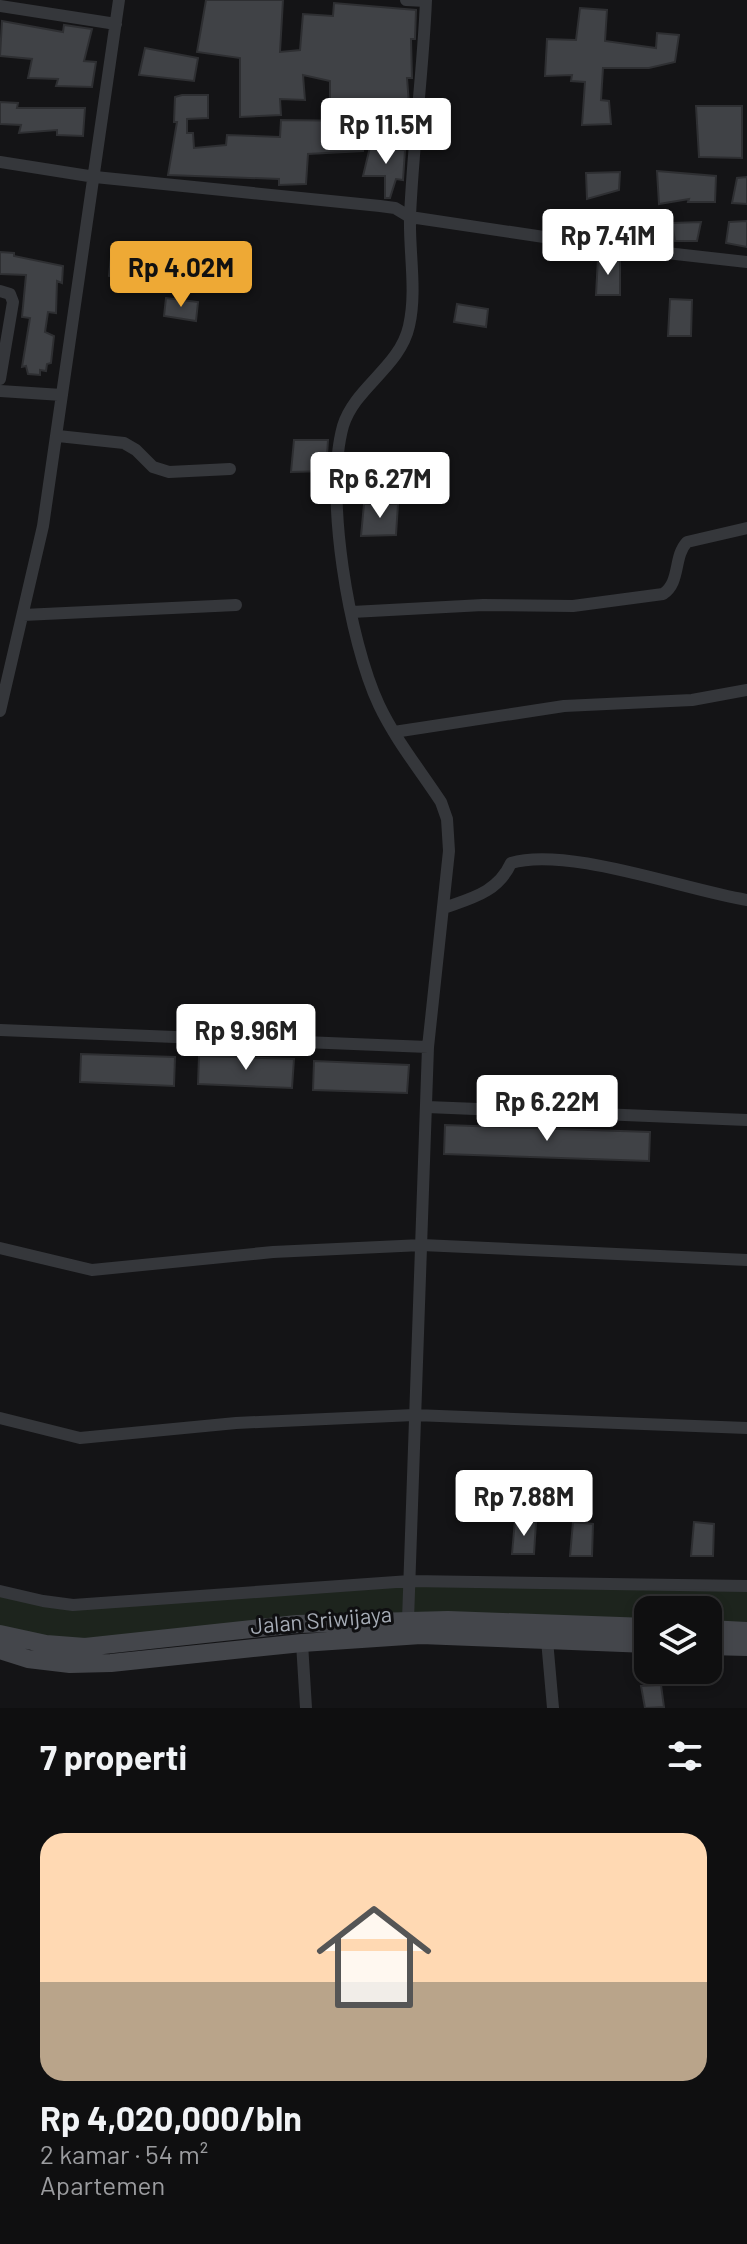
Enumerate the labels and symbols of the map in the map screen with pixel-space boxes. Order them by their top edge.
pin: Rp 11.5M [303,98,469,166]
pin: Rp 7.41M [525,209,691,277]
pin: Rp 4.02M [98,241,264,309]
pin: Rp 6.27M [297,452,463,520]
pin: Rp 9.96M [163,1004,329,1072]
pin: Rp 6.22M [464,1075,630,1143]
pin: Rp 7.88M [441,1470,607,1538]
street label: Jalan Sriwijaya [249,1600,393,1638]

